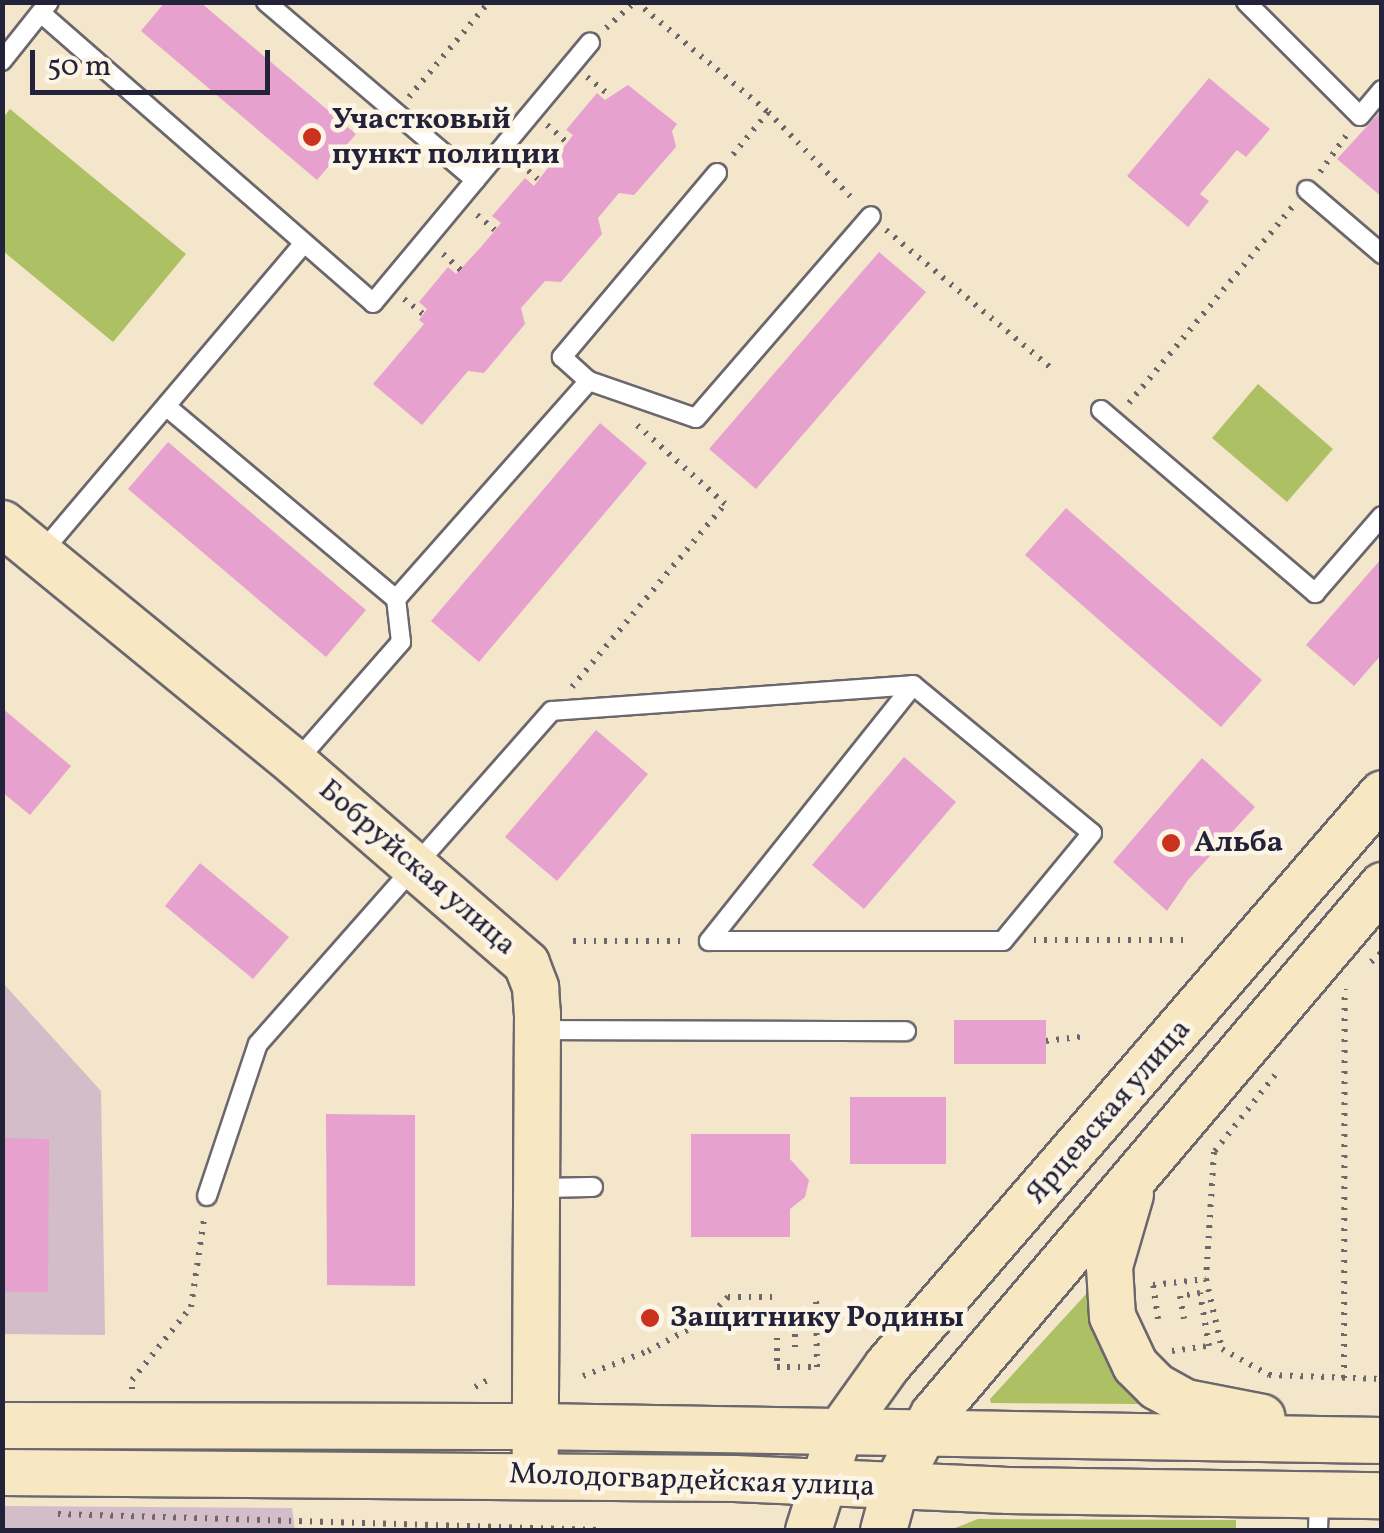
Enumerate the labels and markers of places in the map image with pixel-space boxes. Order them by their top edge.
place label: Участковый пункт полиции [332,102,560,172]
marker: Участковый пункт полиции [301,126,323,148]
place label: Альба [1194,825,1283,861]
marker: Альба [1158,830,1184,856]
place label: Защитнику Родины [670,1300,964,1336]
marker: Защитнику Родины [639,1307,661,1329]

